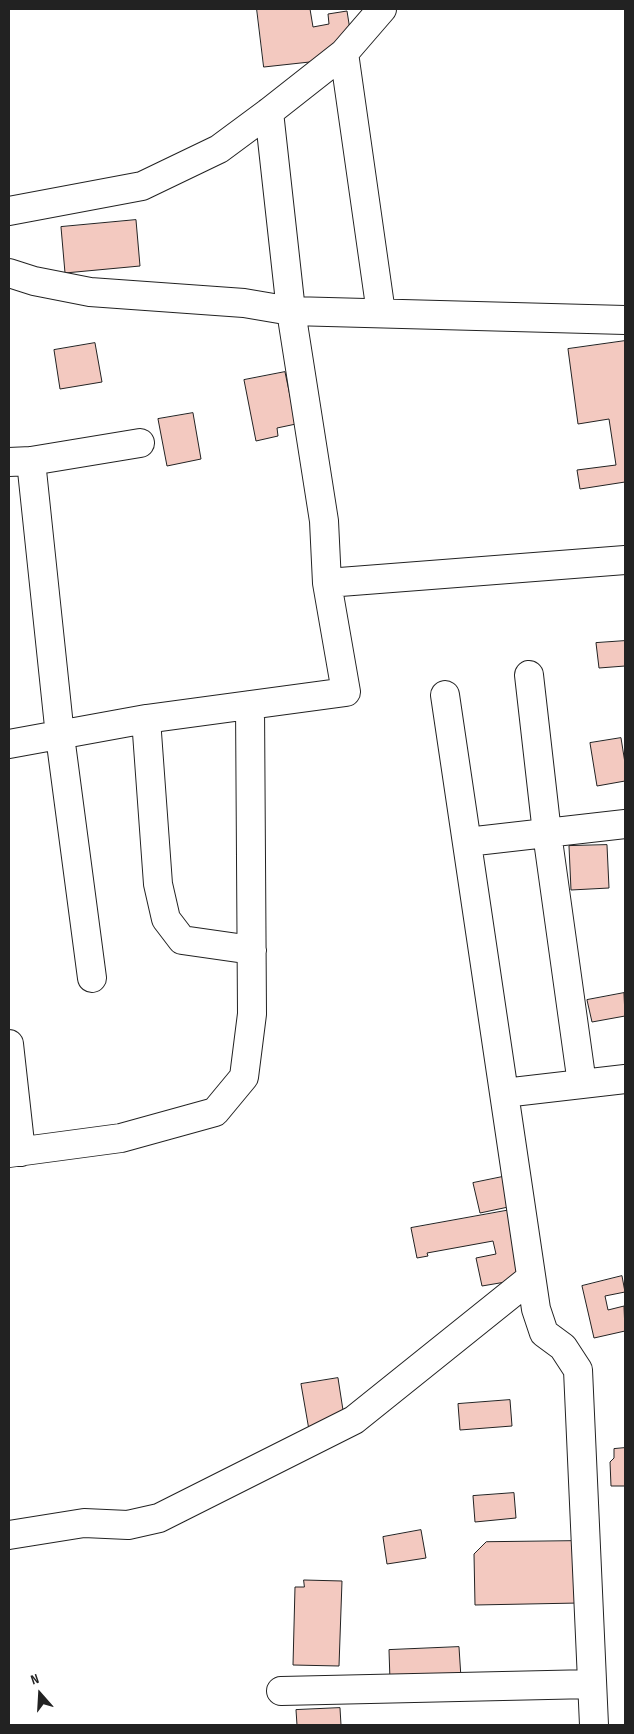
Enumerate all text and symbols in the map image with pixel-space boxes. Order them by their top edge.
north arrow [15,1669,65,1719]
text: N [29,1670,41,1689]

